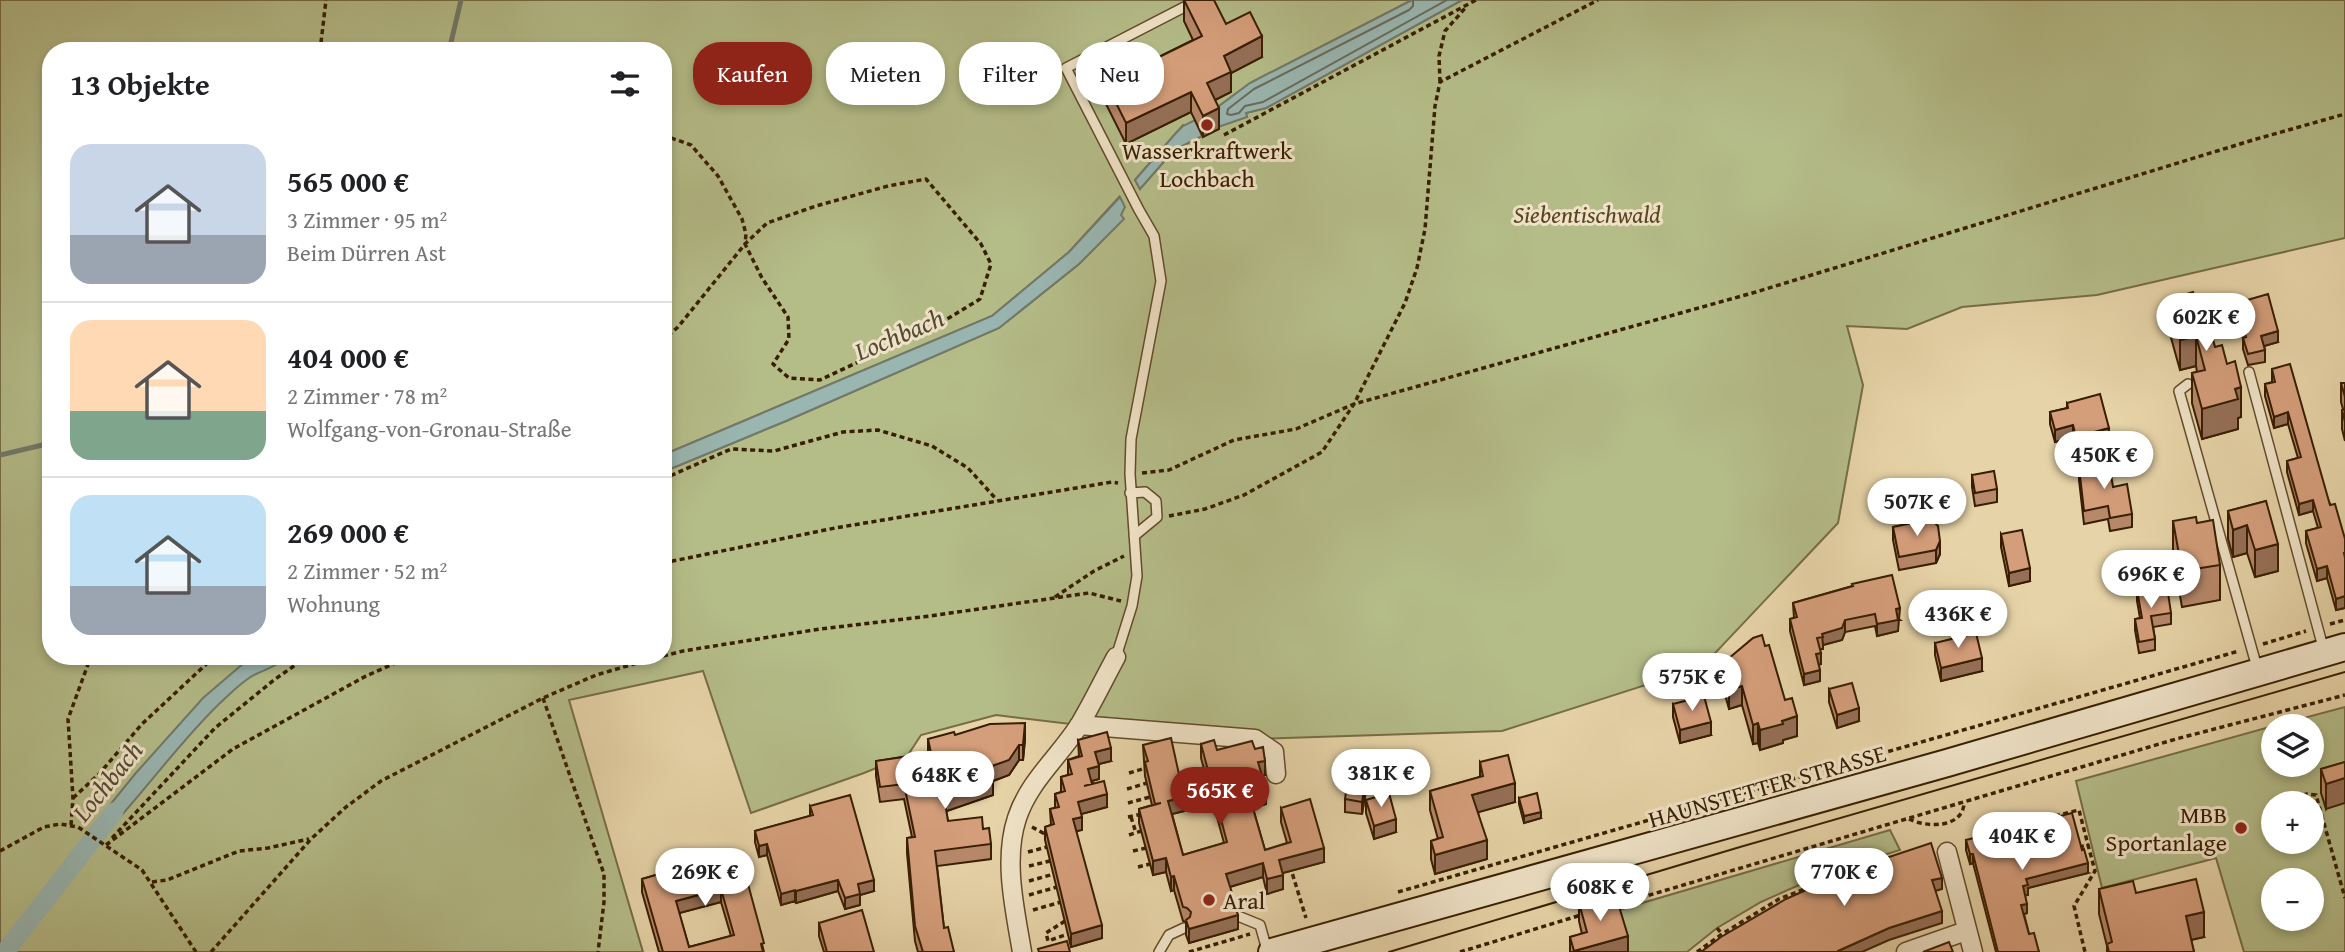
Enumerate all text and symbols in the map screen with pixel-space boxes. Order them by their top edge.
chip: Kaufen [693,42,812,105]
chip: Mieten [826,42,945,105]
chip: Filter [959,42,1062,105]
chip: Neu [1076,42,1164,105]
text: 13 Objekte [70,62,210,106]
icon: filters [606,65,644,103]
marker: Wasserkraftwerk Lochbach [1199,117,1215,133]
place label: Wasserkraftwerk Lochbach [1122,133,1293,196]
text: 565 000 € [287,159,409,203]
icon: home [126,172,210,256]
park label: Siebentischwald [1513,197,1661,232]
text: 3 Zimmer · 95 m² [287,203,447,236]
text: Beim Dürren Ast [287,236,446,269]
pin: 602K € [2149,294,2263,353]
water label: Lochbach [847,298,950,371]
text: 602K € [2172,299,2240,332]
text: 404 000 € [287,335,409,379]
icon: home [126,348,210,432]
text: 2 Zimmer · 78 m² [287,379,447,412]
text: Wolfgang-von-Gronau-Straße [287,412,572,445]
pin: 450K € [2047,432,2161,491]
text: 450K € [2070,437,2138,470]
pin: 507K € [1860,478,1974,538]
text: 507K € [1883,484,1951,517]
text: 269 000 € [287,510,409,554]
icon: home [126,523,210,607]
pin: 696K € [2094,550,2208,610]
text: 2 Zimmer · 52 m² [287,554,447,587]
text: 696K € [2117,556,2185,589]
text: Wohnung [287,587,380,620]
pin: 436K € [1901,590,2015,650]
text: 436K € [1924,596,1992,629]
pin: 575K € [1635,654,1749,713]
text: 575K € [1658,659,1726,692]
map controls [2261,714,2324,931]
button: layers [2261,714,2324,777]
water label: Lochbach [62,732,152,831]
street label: HAUNSTETTER STRASSE [1644,735,1890,837]
pin: 381K € [1324,750,1438,809]
pin: 648K € [888,752,1002,811]
text: 381K € [1347,755,1415,788]
text: 648K € [911,757,979,790]
pin: 565K € [1163,768,1277,827]
text: 565K € [1186,773,1254,806]
button: + [2261,791,2324,854]
place label: MBB Sportanlage [2106,797,2227,860]
pin: 404K € [1965,812,2079,872]
text: 404K € [1988,818,2056,851]
marker: MBB Sportanlage [2233,820,2249,836]
pin: 269K € [648,848,762,908]
pin: 770K € [1787,848,1901,908]
text: 269K € [671,854,739,887]
text: 770K € [1810,854,1878,887]
pin: 608K € [1543,864,1657,923]
button: − [2261,868,2324,931]
text: 608K € [1566,869,1634,902]
place label: Aral [1223,883,1266,918]
marker: Aral [1201,892,1217,908]

